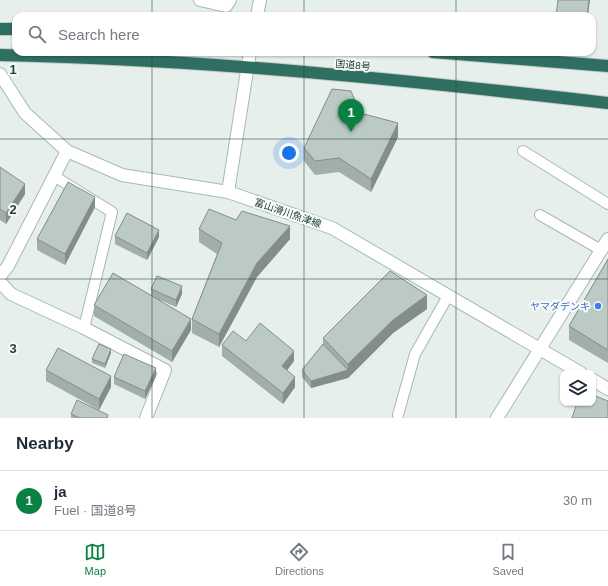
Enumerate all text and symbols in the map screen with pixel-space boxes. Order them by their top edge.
search box [12,12,596,56]
icon: search [26,23,48,45]
text: Search here [58,26,140,43]
street label: 国道8号 [335,58,371,72]
text: 1 [9,62,17,77]
pin: 1 [338,99,364,132]
your location [279,143,299,163]
street label: 富山滑川魚津線 [253,196,323,230]
text: 2 [9,202,17,217]
place label: ヤマダデンキ [530,301,590,312]
marker: ヤマダデンキ [593,301,603,311]
text: 3 [9,341,17,356]
map controls [560,370,596,406]
button: layers [560,370,596,406]
text: Nearby [16,434,74,453]
text: ja [54,483,67,500]
text: 1 [25,493,33,508]
text: 30 m [563,493,592,508]
text: Fuel · 国道8号 [54,503,137,518]
tab: Map [84,541,106,577]
tab: Directions [275,541,324,577]
tab: Saved [492,541,524,577]

